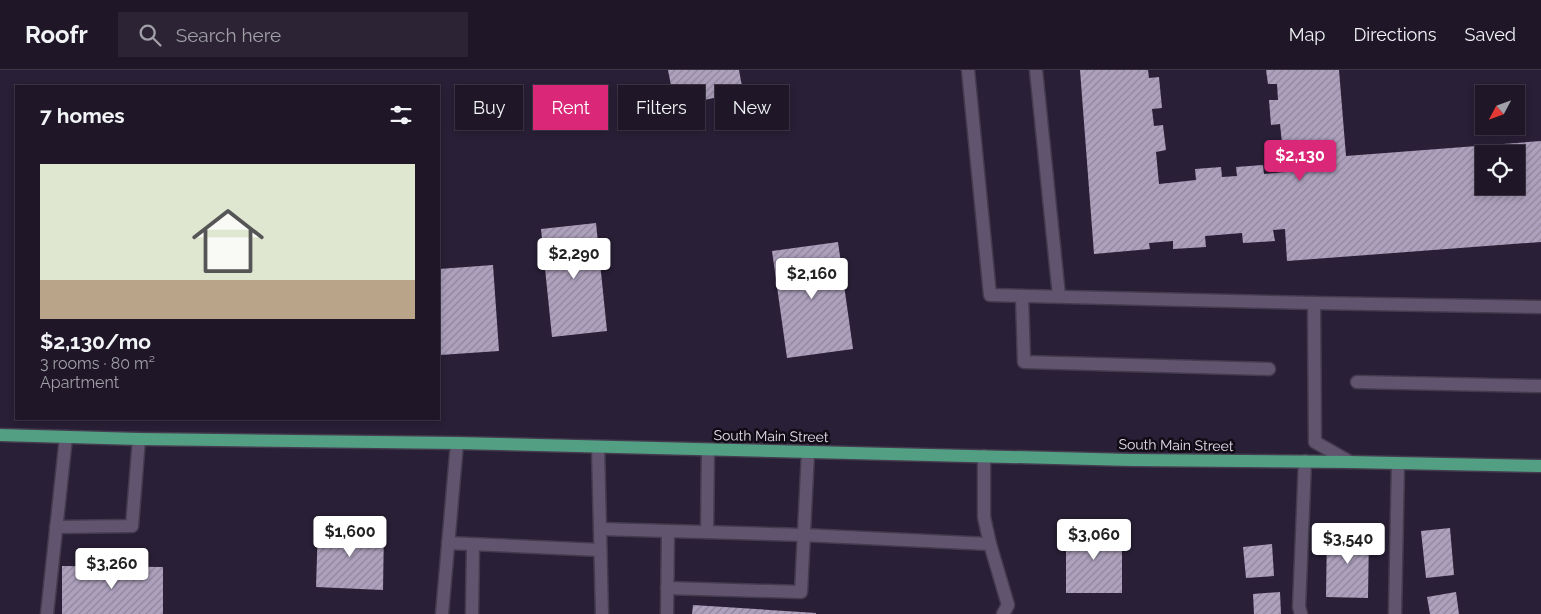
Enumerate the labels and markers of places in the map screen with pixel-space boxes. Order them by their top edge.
pin: $2,130 [1259,140,1341,182]
pin: $2,290 [533,238,615,280]
pin: $2,160 [771,258,853,300]
pin: $1,600 [309,516,391,558]
pin: $3,060 [1053,518,1135,561]
pin: $3,540 [1307,522,1389,565]
pin: $3,260 [71,548,153,590]

